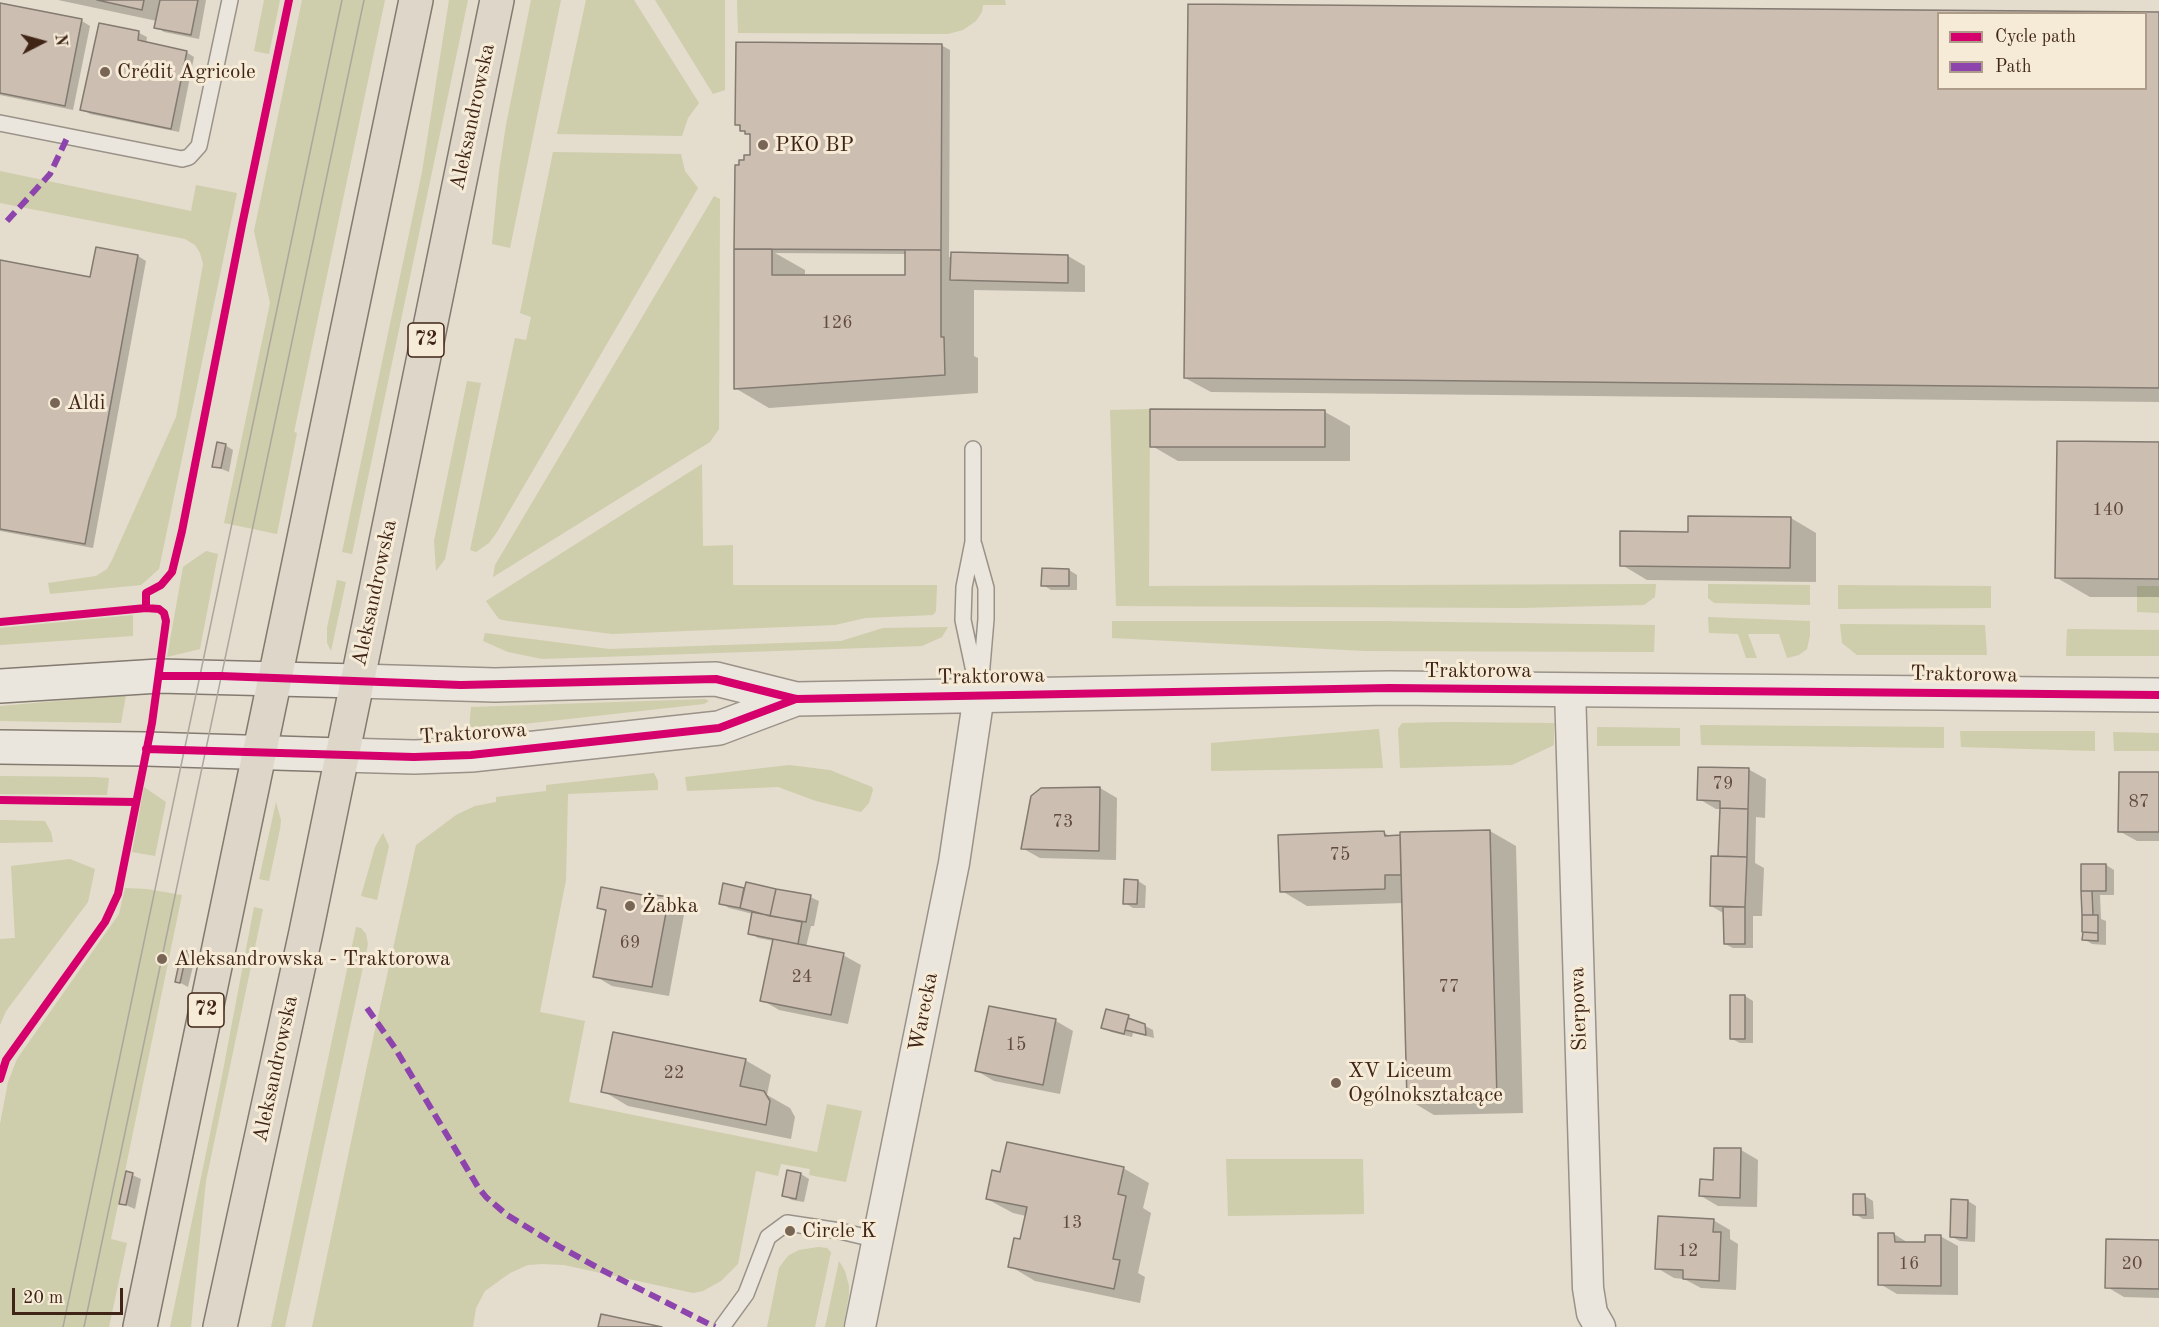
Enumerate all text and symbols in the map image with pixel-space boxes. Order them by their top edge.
north arrow [12,12,72,72]
legend [1937,12,2147,90]
text: Cycle path [1995,28,2076,46]
text: N [51,33,68,47]
street label: Aleksandrowska [445,41,501,193]
text: Path [1995,58,2031,76]
place label: Crédit Agricole [117,59,256,85]
marker: Crédit Agricole [98,65,112,79]
place label: PKO BP [775,132,854,158]
marker: PKO BP [756,138,770,152]
house number: 126 [821,312,853,334]
road number: 72 [408,323,444,357]
place label: Aldi [67,390,105,416]
marker: Aldi [48,396,62,410]
house number: 140 [2092,499,2124,521]
street label: Aleksandrowska [347,517,403,669]
street label: Traktorowa [1424,658,1532,684]
street label: Traktorowa [1910,661,2018,689]
street label: Traktorowa [937,663,1045,691]
street label: Traktorowa [419,718,527,750]
house number: 79 [1713,773,1733,795]
house number: 87 [2129,791,2149,813]
house number: 73 [1053,811,1073,833]
house number: 75 [1330,844,1350,866]
place label: Żabka [642,893,698,919]
marker: Żabka [623,899,637,913]
house number: 69 [620,932,640,954]
place label: Aleksandrowska - Traktorowa [174,946,450,972]
marker: Aleksandrowska - Traktorowa [155,952,169,966]
house number: 24 [792,966,812,988]
street label: Sierpowa [1565,967,1593,1051]
street label: Warecka [904,970,944,1054]
house number: 77 [1439,976,1459,998]
road number: 72 [188,993,224,1027]
street label: Aleksandrowska [248,993,304,1145]
house number: 15 [1006,1034,1026,1056]
place label: XV Liceum Ogólnokształcące [1348,1058,1503,1108]
house number: 22 [664,1062,684,1084]
marker: XV Liceum Ogólnokształcące [1329,1076,1343,1090]
house number: 13 [1062,1212,1082,1234]
place label: Circle K [802,1218,877,1244]
marker: Circle K [783,1224,797,1238]
house number: 12 [1678,1240,1698,1262]
house number: 16 [1899,1253,1919,1275]
house number: 20 [2122,1253,2142,1275]
scale bar [15,1276,126,1314]
text: 20 m [23,1289,63,1307]

